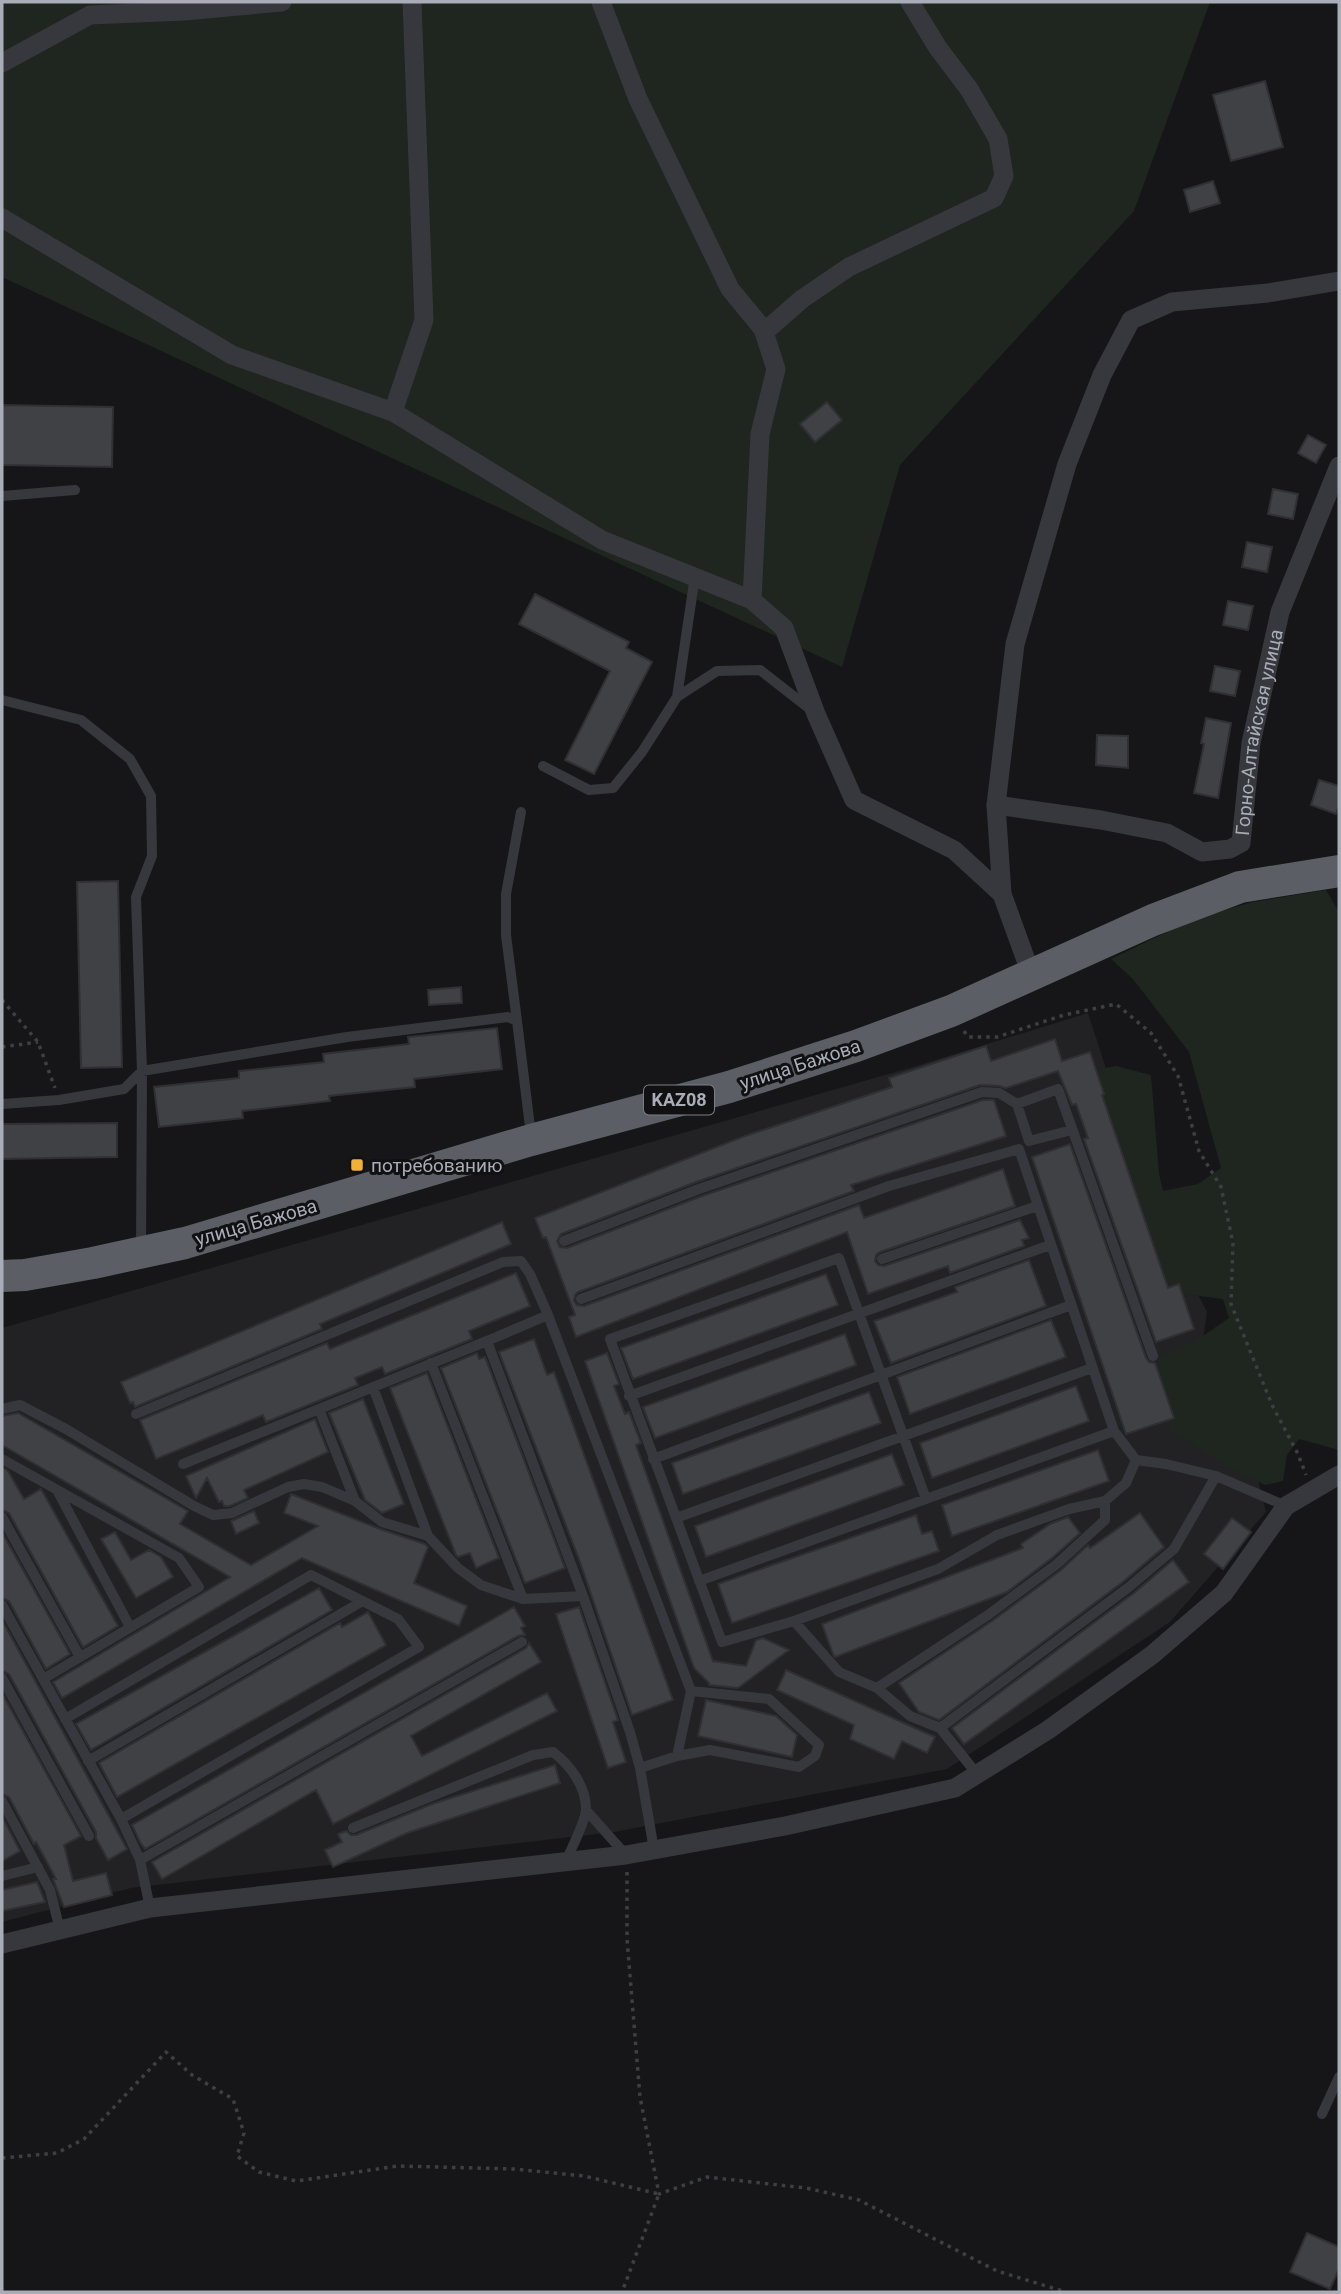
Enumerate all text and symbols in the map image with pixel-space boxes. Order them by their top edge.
street label: Горно-Алтайская улица [1231,627,1288,837]
street label: улица Бажова [737,1034,863,1095]
road number: KAZ08 [644,1086,714,1114]
place label: потребованию [371,1154,502,1177]
marker: потребованию [349,1157,365,1173]
street label: улица Бажова [193,1194,320,1251]

